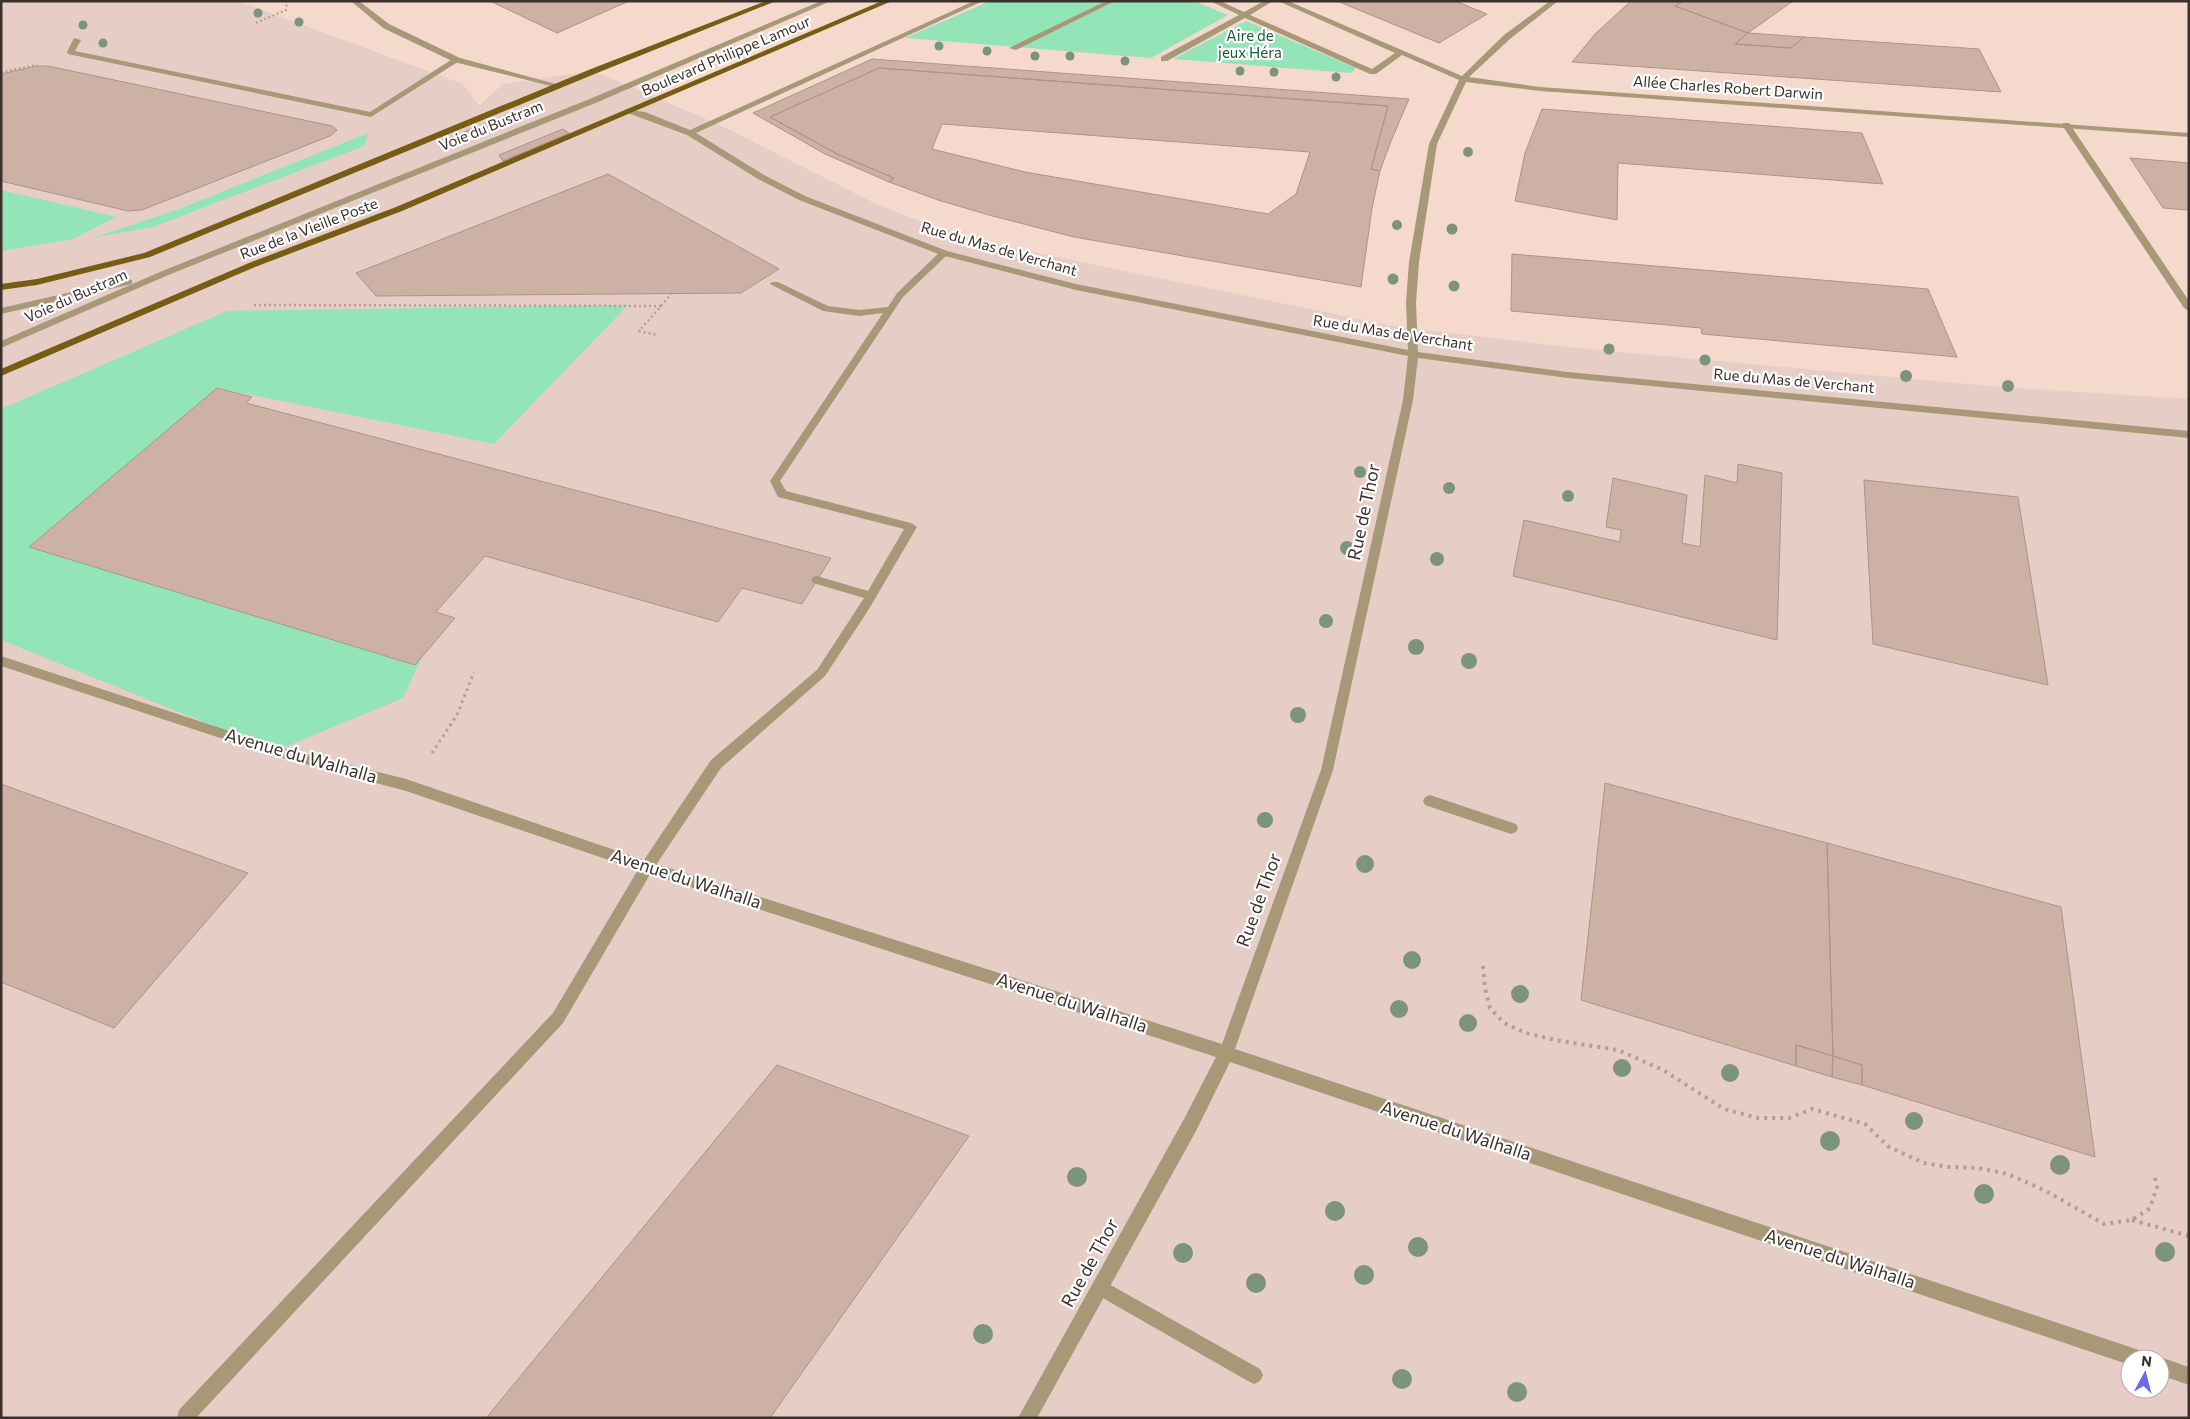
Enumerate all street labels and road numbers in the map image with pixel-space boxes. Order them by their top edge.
street label: Boulevard Philippe Lamour [638,11,813,99]
street label: Allée Charles Robert Darwin [1632,71,1824,103]
street label: Voie du Bustram [436,96,545,154]
street label: Rue de la Vieille Poste [237,193,380,263]
street label: Rue du Mas de Verchant [919,217,1079,279]
street label: Voie du Bustram [21,264,130,326]
street label: Rue du Mas de Verchant [1312,310,1474,354]
street label: Rue du Mas de Verchant [1713,364,1875,396]
street label: Rue de Thor [1342,462,1384,562]
street label: Avenue du Walhalla [223,723,380,787]
street label: Avenue du Walhalla [608,843,764,913]
street label: Rue de Thor [1231,850,1285,950]
street label: Avenue du Walhalla [994,967,1150,1037]
street label: Avenue du Walhalla [1378,1095,1534,1165]
street label: Rue de Thor [1056,1214,1123,1311]
street label: Avenue du Walhalla [1762,1223,1918,1293]

